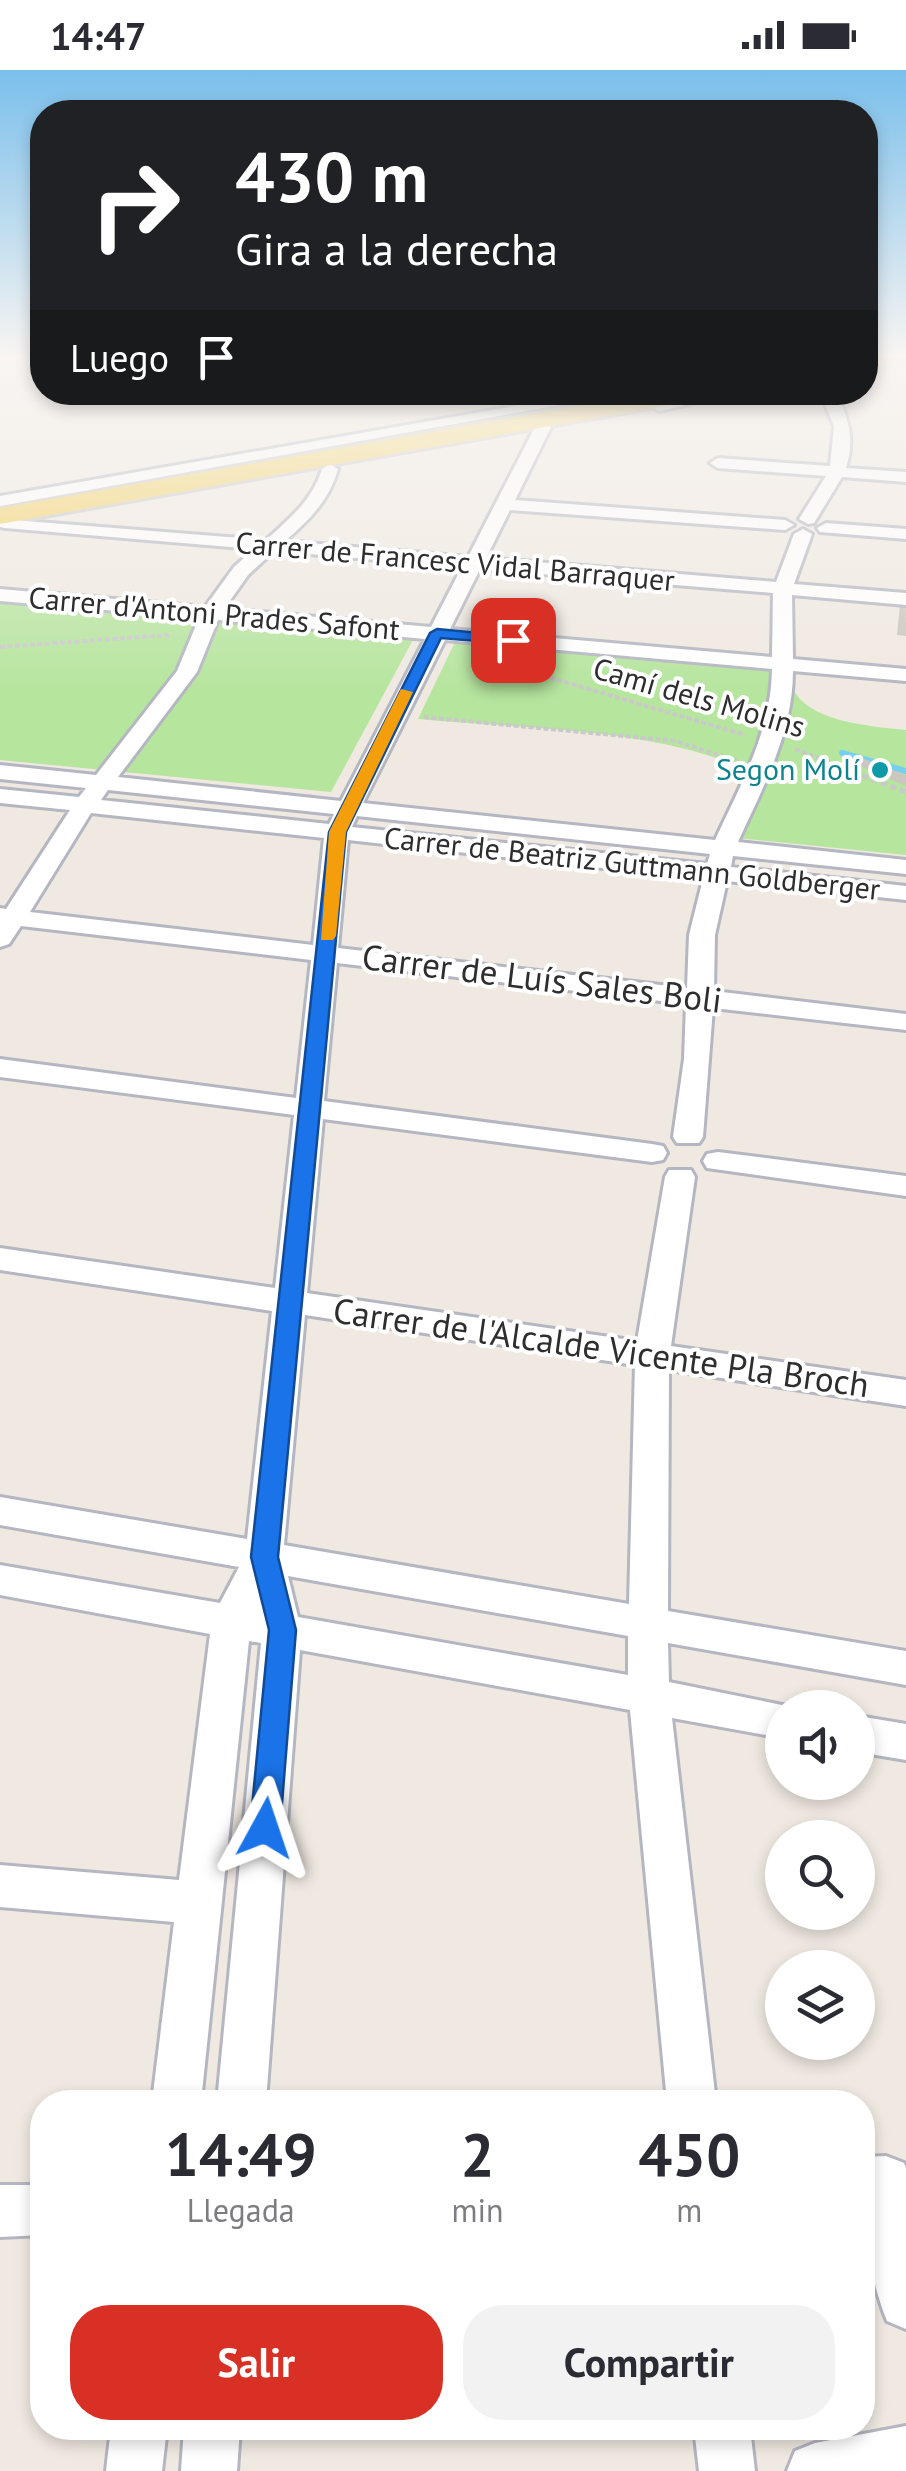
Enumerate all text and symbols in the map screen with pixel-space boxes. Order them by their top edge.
text: 14:47 [50,11,146,60]
text: 430 m [235,131,428,221]
icon: right [70,140,200,270]
text: Gira a la derecha [235,219,558,277]
icon: arrive [189,330,244,385]
text: Luego [70,333,169,382]
street label: Carrer de Francesc Vidal Barraquer [234,522,676,599]
street label: Carrer d'Antoni Prades Safont [27,577,401,648]
pin [471,598,556,683]
icon: arrive [486,613,541,668]
street label: Camí dels Molins [589,648,810,745]
place label: Segon Molí [716,749,860,788]
marker: Segon Molí [869,759,891,781]
street label: Carrer de Beatriz Guttmann Goldberger [382,817,882,908]
street label: Carrer de Luís Sales Boli [360,933,725,1023]
street label: Carrer de l'Alcalde Vicente Pla Broch [330,1287,872,1407]
map controls [765,1690,875,2060]
button: sound [765,1690,875,1800]
position arrow [213,1776,317,1880]
button: search [765,1820,875,1930]
button: layers [765,1950,875,2060]
text: 14:49 [165,2115,317,2193]
text: 2 [461,2115,495,2193]
text: 450 [638,2115,740,2193]
text: Llegada [187,2189,295,2231]
text: min [452,2189,504,2231]
text: m [676,2189,702,2231]
button: Salir [70,2305,443,2420]
button: Compartir [463,2305,835,2420]

